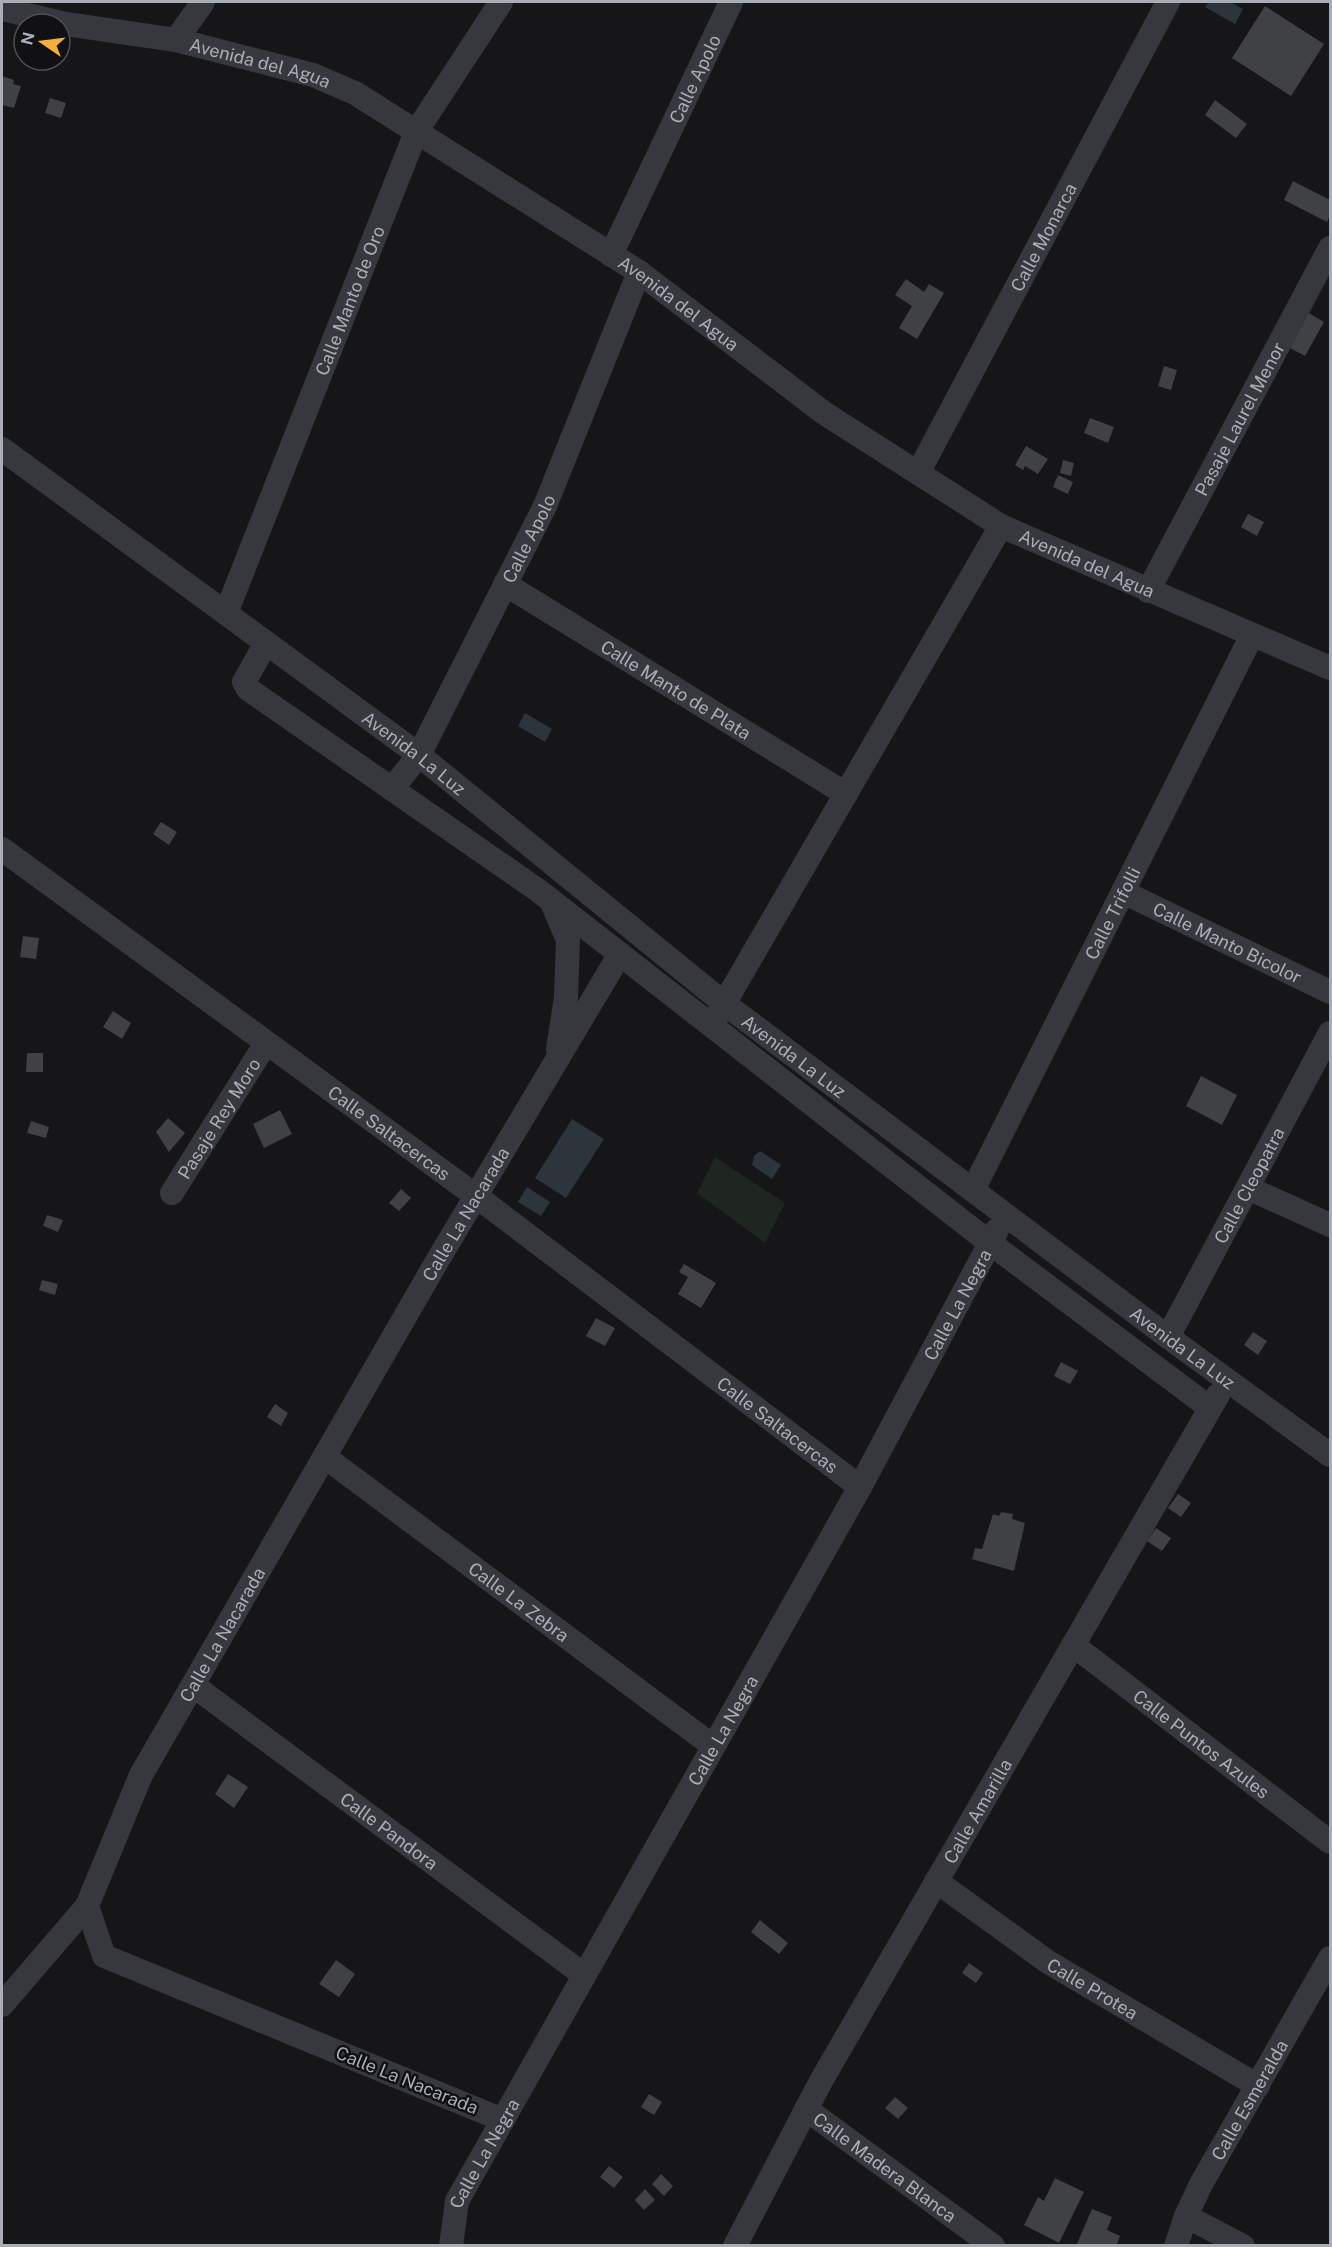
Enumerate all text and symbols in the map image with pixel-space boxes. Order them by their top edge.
north arrow [12,12,72,72]
text: N [17,30,39,47]
street label: Calle Apolo [665,31,725,127]
street label: Avenida del Agua [187,33,334,92]
street label: Calle Monarca [1006,179,1081,295]
street label: Calle Manto de Oro [310,223,388,378]
street label: Avenida del Agua [615,251,743,355]
street label: Pasaje Laurel Menor [1190,338,1289,499]
street label: Calle Apolo [498,491,559,586]
street label: Avenida del Agua [1016,525,1158,602]
street label: Calle Manto de Plata [597,635,755,744]
street label: Avenida La Luz [358,707,470,799]
street label: Calle Trifolli [1080,863,1144,963]
street label: Calle Manto Bicolor [1150,898,1305,987]
street label: Avenida La Luz [738,1010,850,1102]
street label: Pasaje Rey Moro [173,1054,264,1183]
street label: Calle Saltacercas [324,1081,454,1184]
street label: Calle Cleopatra [1209,1124,1288,1247]
street label: Calle La Nacarada [418,1143,513,1284]
street label: Calle La Negra [919,1245,995,1364]
street label: Avenida La Luz [1126,1302,1239,1393]
street label: Calle Saltacercas [713,1372,842,1477]
street label: Calle La Zebra [465,1557,574,1646]
street label: Calle La Nacarada [175,1563,269,1706]
street label: Calle La Negra [683,1672,762,1789]
street label: Calle Puntos Azules [1129,1685,1274,1802]
street label: Calle Amarilla [939,1755,1016,1867]
street label: Calle Pandora [336,1788,442,1874]
street label: Calle Protea [1043,1953,1142,2023]
street label: Calle Esmeralda [1206,2036,1292,2164]
street label: Calle La Nacarada [333,2042,481,2118]
street label: Calle La Negra [446,2095,523,2209]
street label: Calle Madera Blanca [809,2108,961,2226]

